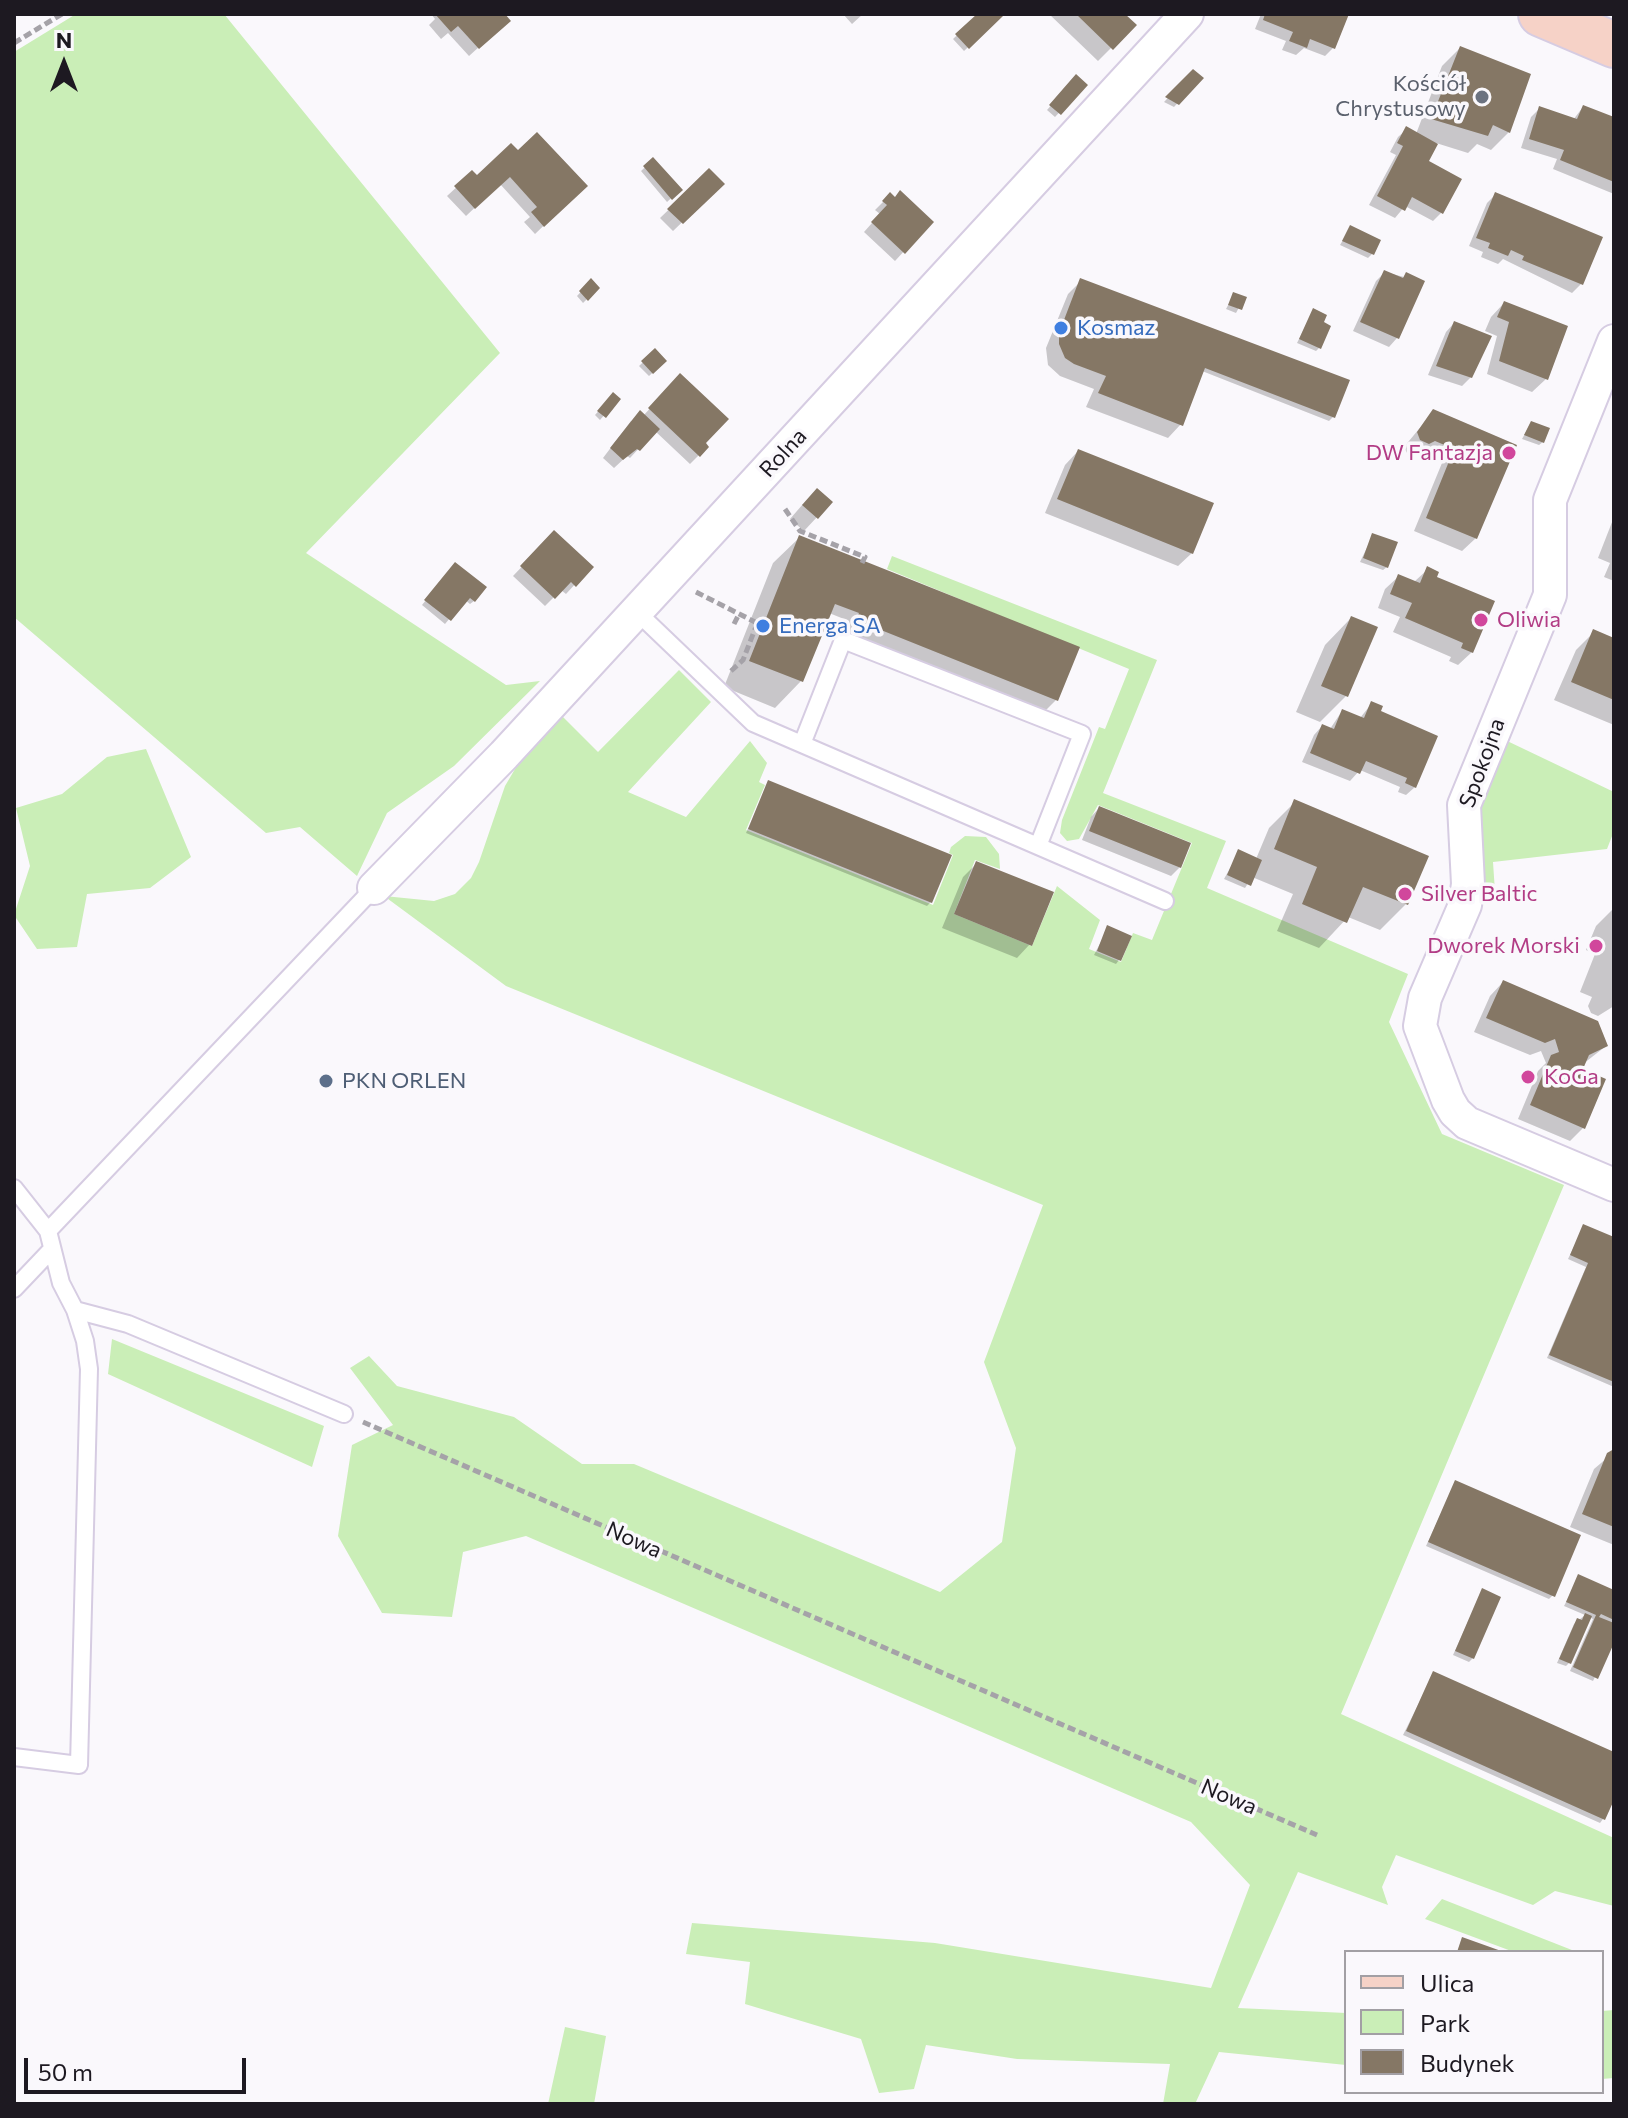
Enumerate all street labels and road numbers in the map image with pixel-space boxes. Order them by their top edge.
street label: Rolna [754,423,812,483]
street label: Spokojna [1454,715,1510,811]
street label: Nowa [602,1516,666,1564]
street label: Nowa [1197,1773,1261,1821]

